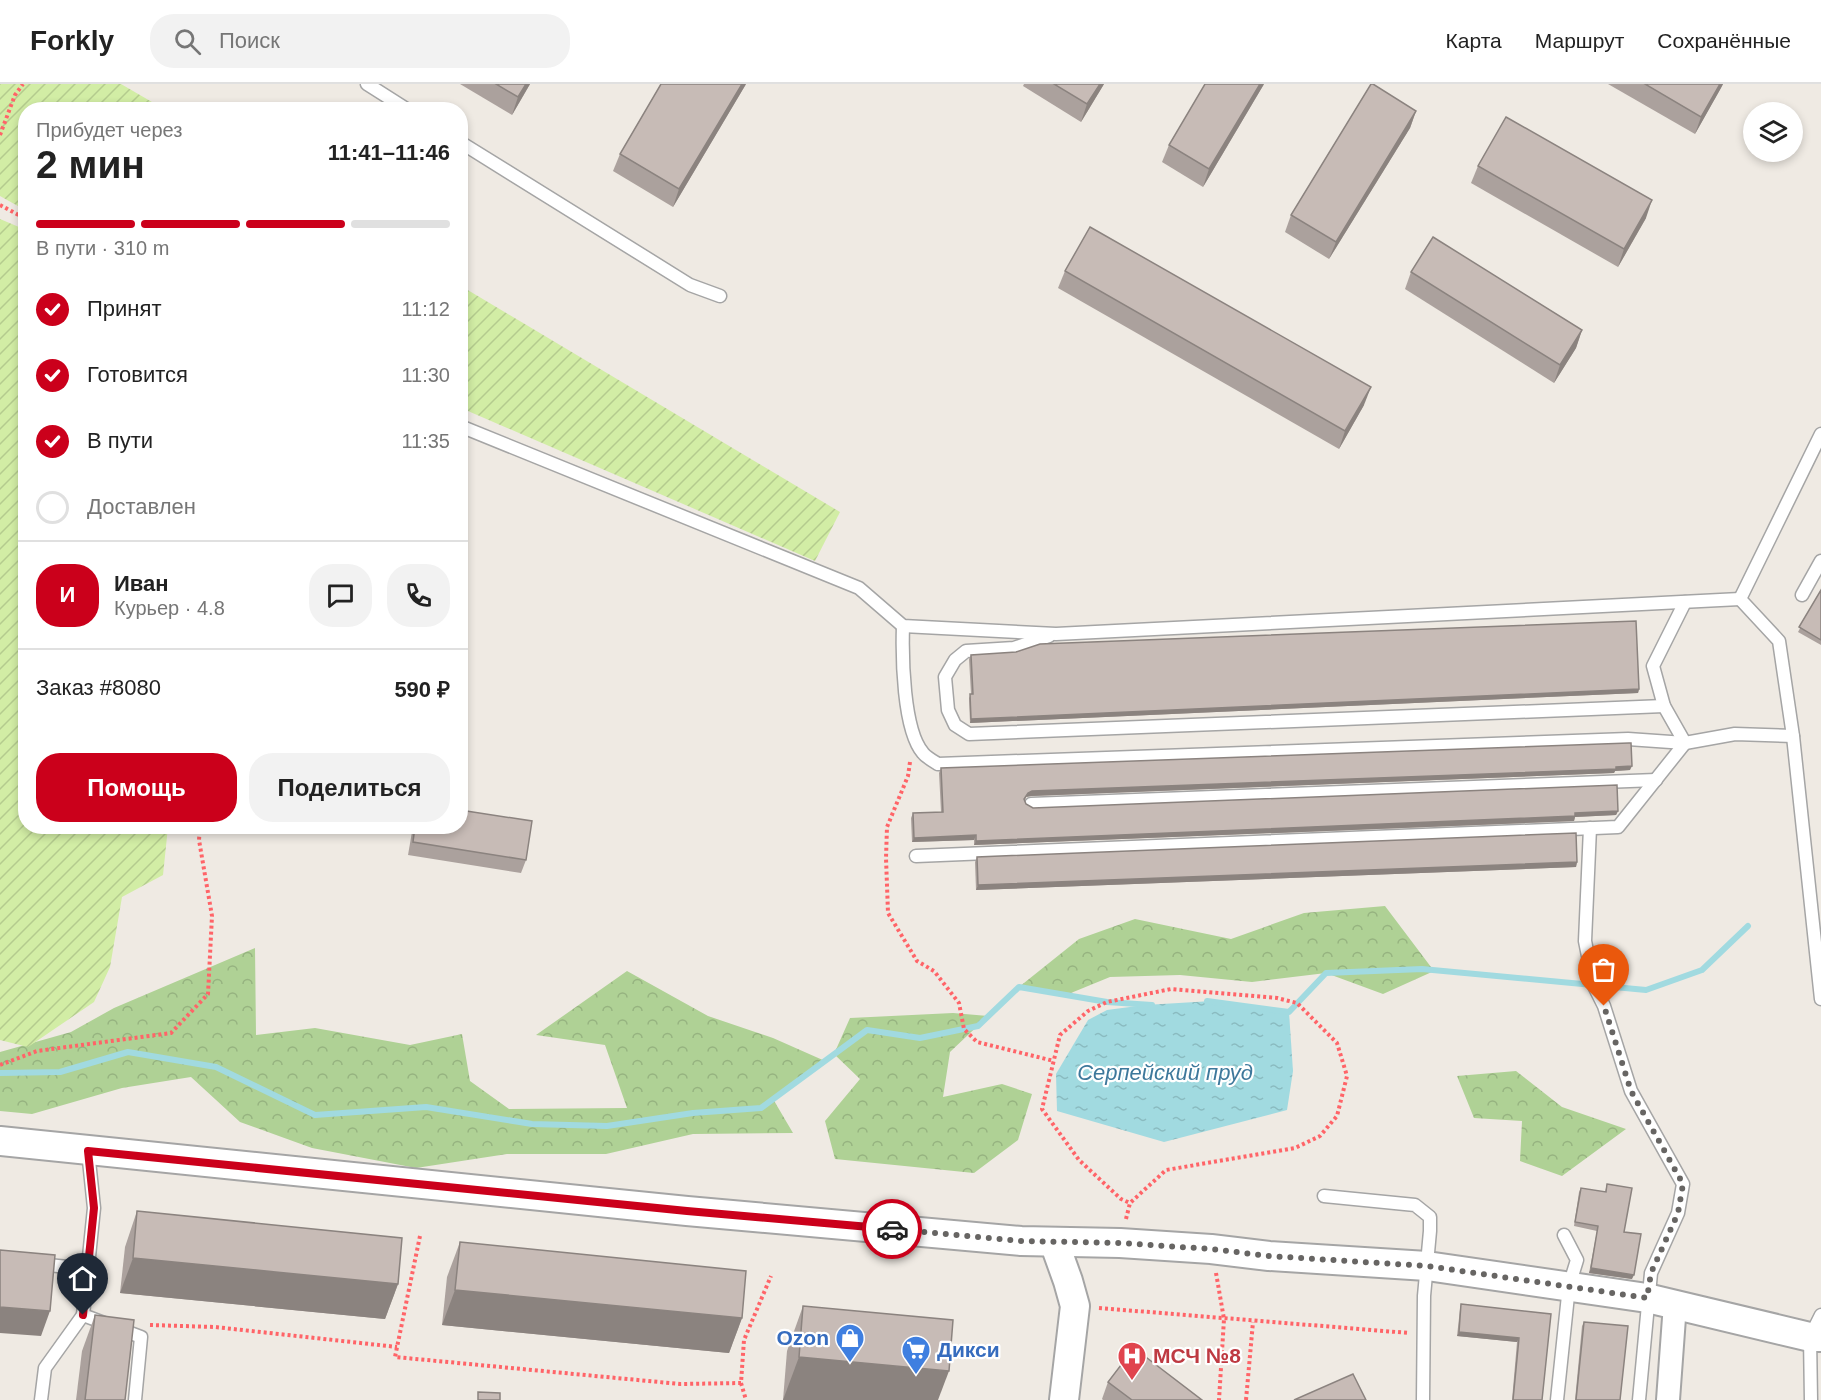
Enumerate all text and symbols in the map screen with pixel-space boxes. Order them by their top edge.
search box [150,14,570,68]
text: Forkly [30,25,114,56]
icon: search [171,25,204,58]
text: Поиск [219,28,280,53]
text: Карта [1446,29,1502,52]
text: Маршрут [1535,29,1624,52]
text: Сохранённые [1657,29,1791,52]
map controls [1743,102,1803,162]
button: layers [1743,102,1803,162]
text: Прибудет через [36,119,182,141]
text: 11:41–11:46 [328,140,450,165]
text: 2 мин [36,143,145,186]
text: В пути · 310 m [36,237,169,259]
icon: check [36,293,69,326]
text: Принят [87,296,161,321]
text: 11:12 [401,298,450,320]
icon: check [36,359,69,392]
text: Готовится [87,362,188,387]
text: 11:30 [401,364,450,386]
icon: check [36,425,69,458]
text: В пути [87,428,153,453]
text: 11:35 [401,430,450,452]
text: Доставлен [87,494,196,519]
button: chat [309,564,372,627]
button: phone [387,564,450,627]
text: Иван [114,571,169,596]
text: И [60,582,75,607]
text: Курьер · 4.8 [114,597,225,619]
text: Заказ #8080 [36,675,161,700]
text: 590 ₽ [394,677,450,702]
button: Помощь [36,753,237,822]
button: Поделиться [249,753,450,822]
pin [1578,944,1629,1006]
icon: bag [1587,953,1620,986]
water label: Серпейский пруд [1077,1060,1253,1085]
courier [862,1199,922,1259]
icon: car [876,1213,909,1246]
pin [57,1253,108,1315]
icon: home [66,1262,99,1295]
shop icon: Ozon [834,1322,866,1364]
place label: Ozon [777,1326,829,1349]
supermarket icon: Дикси [900,1334,932,1376]
place label: Дикси [937,1338,1000,1361]
hospital icon: МСЧ №8 [1116,1340,1148,1382]
place label: МСЧ №8 [1153,1344,1241,1367]

